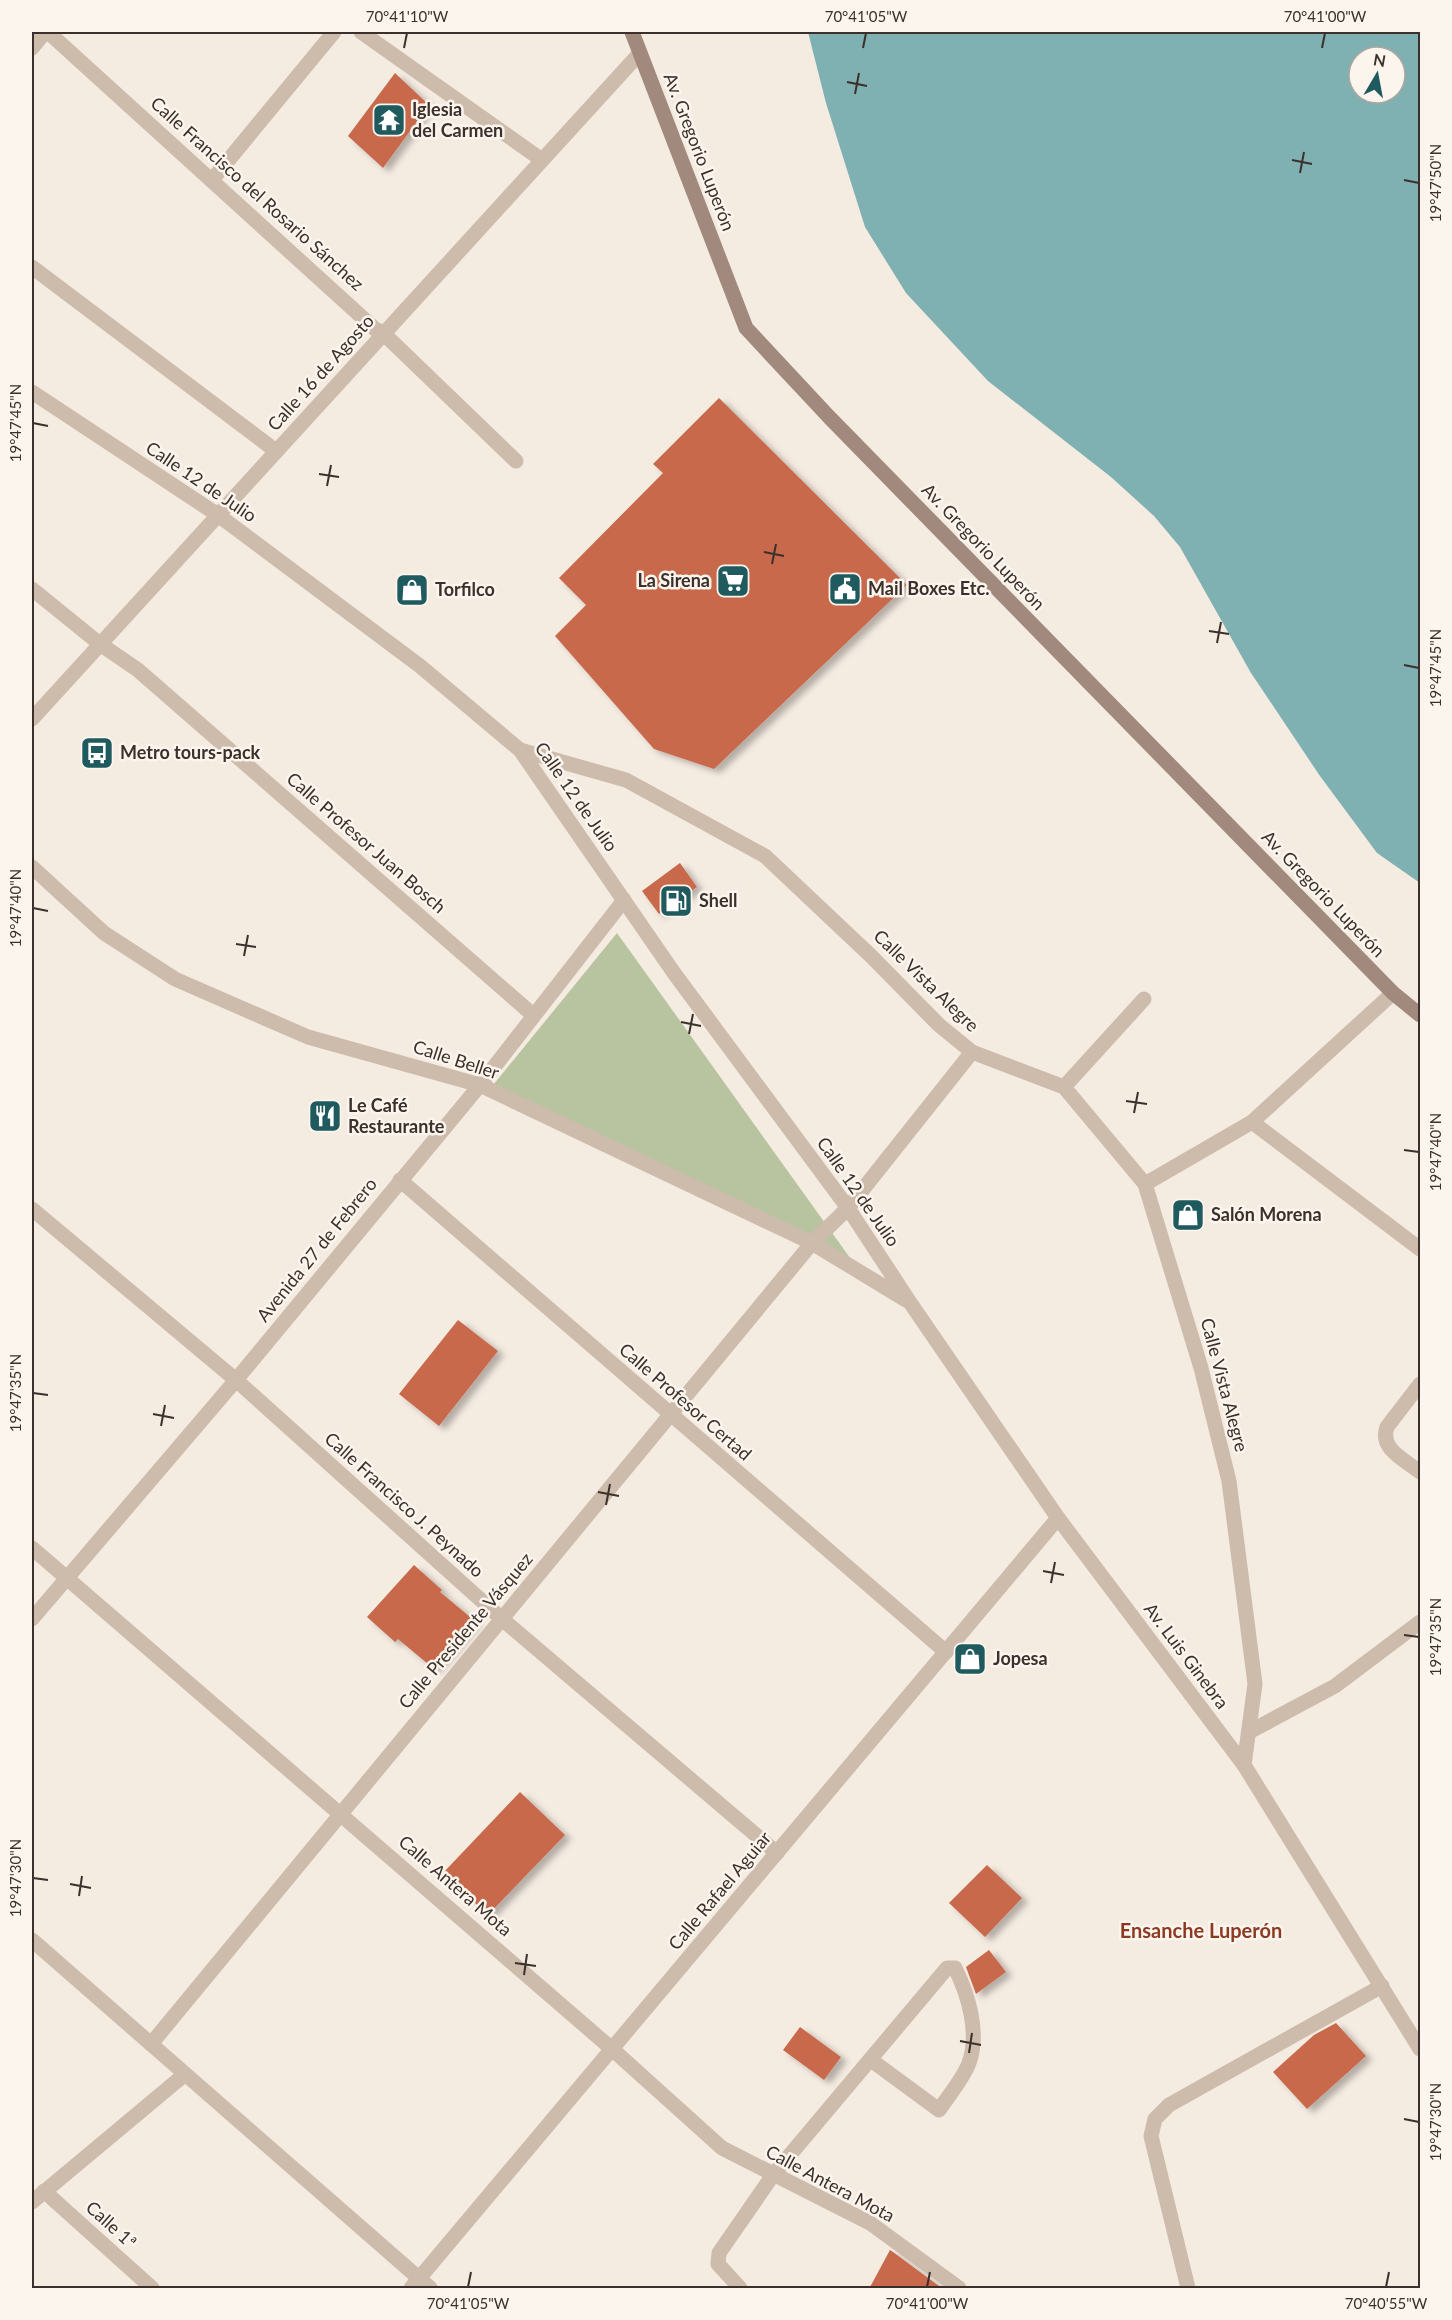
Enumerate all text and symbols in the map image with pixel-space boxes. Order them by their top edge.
text: 70°41'10"W [366,7,449,25]
text: 70°41'05"W [825,7,908,25]
text: 70°41'00"W [1284,7,1367,25]
north arrow [1347,45,1407,105]
text: N [1372,49,1387,70]
street label: Av. Gregorio Luperón [660,69,740,234]
street label: Calle Francisco del Rosario Sánchez [147,92,369,295]
place label: Iglesia del Carmen [412,98,503,141]
temple icon: Iglesia del Carmen [371,102,407,138]
text: 19°47'50"N [1426,144,1444,222]
street label: Calle 16 de Agosto [262,310,378,435]
text: 19°47'45"N [6,384,24,462]
street label: Calle 12 de Julio [142,436,261,526]
street label: Av. Gregorio Luperón [918,478,1050,614]
supermarket icon: La Sirena [715,563,751,599]
place label: La Sirena [637,569,710,591]
public building icon: Mail Boxes Etc. [827,571,863,607]
shop icon: Torfilco [394,572,430,608]
place label: Mail Boxes Etc. [868,577,989,599]
place label: Torfilco [435,578,495,600]
text: 19°47'45"N [1426,629,1444,707]
bus stop icon: Metro tours-pack [79,735,115,771]
street label: Calle 12 de Julio [531,737,623,856]
place label: Metro tours-pack [120,741,261,763]
street label: Calle Profesor Juan Bosch [283,767,451,917]
street label: Av. Gregorio Luperón [1258,825,1390,961]
text: 19°47'40"N [6,869,24,947]
fuel station icon: Shell [658,883,694,919]
place label: Shell [699,889,737,911]
street label: Calle Vista Alegre [870,925,984,1036]
street label: Calle Beller [411,1035,503,1083]
place label: Le Café Restaurante [348,1094,445,1137]
restaurant icon: Le Café Restaurante [307,1098,343,1134]
text: 19°47'40"N [1426,1113,1444,1191]
street label: Calle 12 de Julio [813,1132,905,1251]
street label: Avenida 27 de Febrero [251,1173,381,1326]
shop icon: Salón Morena [1170,1197,1206,1233]
place label: Salón Morena [1211,1203,1322,1225]
street label: Calle Vista Alegre [1197,1315,1253,1454]
street label: Calle Profesor Certad [615,1338,756,1465]
text: 19°47'35"N [6,1354,24,1432]
street label: Calle Francisco J. Peynado [321,1427,489,1581]
street label: Calle Presidente Vásquez [394,1548,537,1713]
street label: Av. Luis Ginebra [1140,1598,1234,1713]
text: 19°47'35"N [1426,1598,1444,1676]
shop icon: Jopesa [952,1641,988,1677]
place label: Jopesa [993,1647,1048,1669]
street label: Calle Rafael Aguiar [663,1826,775,1954]
street label: Calle Antera Mota [395,1830,517,1940]
text: 19°47'30"N [6,1839,24,1917]
district label: Ensanche Luperón [1120,1918,1282,1942]
text: 19°47'30"N [1426,2083,1444,2161]
street label: Calle Antera Mota [762,2140,899,2226]
street label: Calle 1ª [82,2196,142,2253]
text: 70°41'05"W [427,2294,510,2312]
text: 70°41'00"W [886,2294,969,2312]
text: 70°40'55"W [1345,2294,1428,2312]

